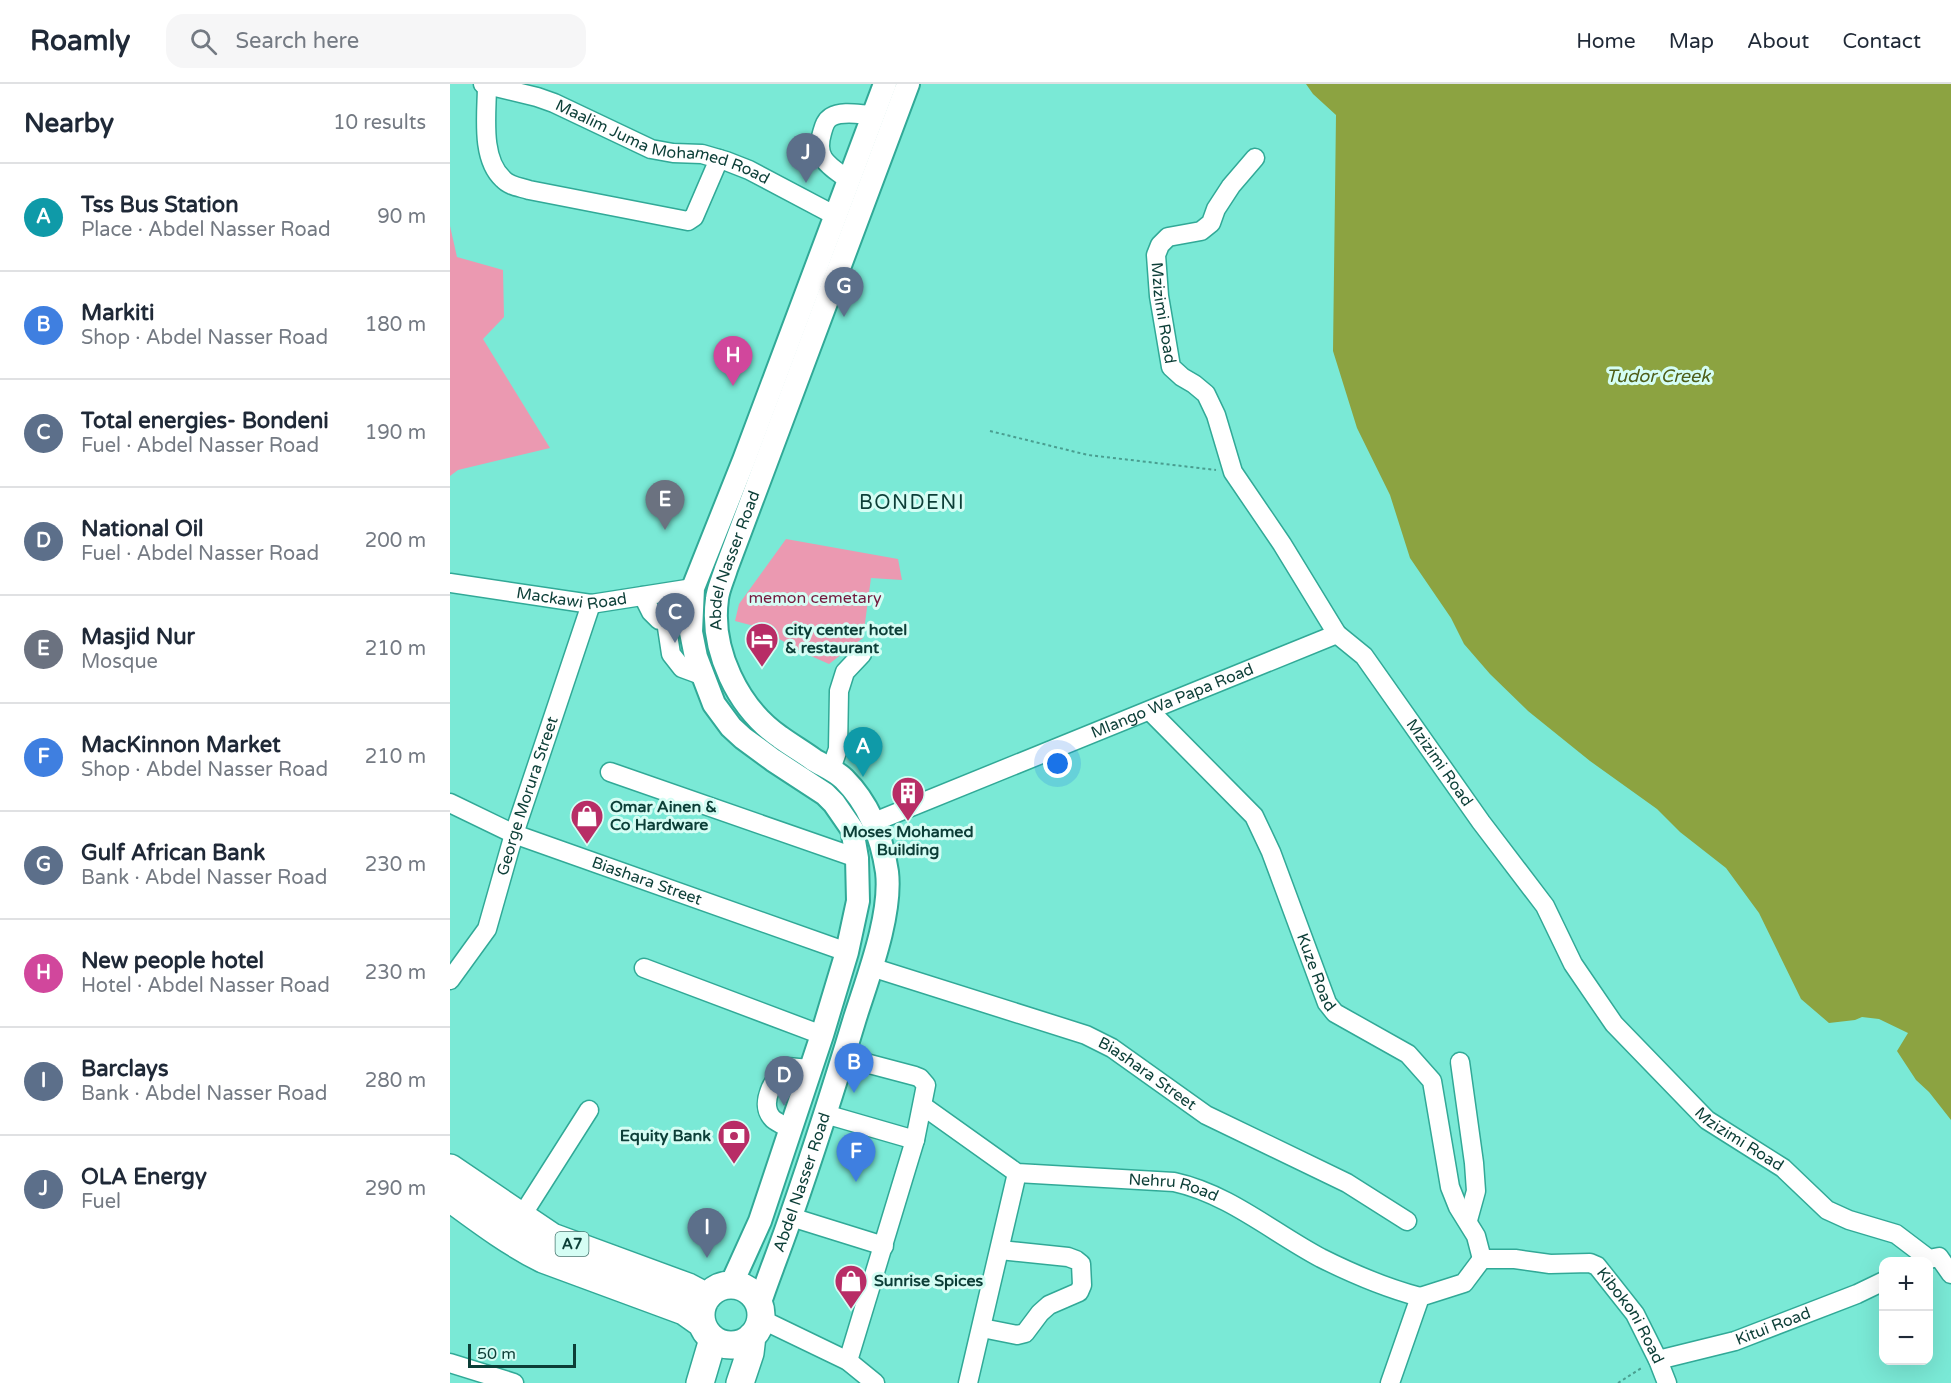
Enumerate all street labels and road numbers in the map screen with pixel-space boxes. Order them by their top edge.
street label: Maalim Juma Mohamed Road [552,95,773,189]
street label: Mzizimi Road [1147,261,1180,365]
street label: Abdel Nasser Road [706,488,764,632]
street label: Mackawi Road [515,583,628,615]
street label: Mlango Wa Papa Road [1088,659,1257,743]
street label: George Morura Street [493,714,563,878]
street label: Mzizimi Road [1402,715,1477,811]
street label: Biashara Street [589,852,705,910]
street label: Kuze Road [1292,930,1340,1016]
street label: Biashara Street [1095,1033,1200,1115]
street label: Mzizimi Road [1690,1103,1787,1176]
street label: Abdel Nasser Road [769,1110,835,1255]
street label: Nehru Road [1128,1169,1222,1206]
road number: A7 [556,1232,588,1256]
street label: Kibokoni Road [1592,1263,1668,1367]
street label: Kitui Road [1733,1303,1813,1350]

